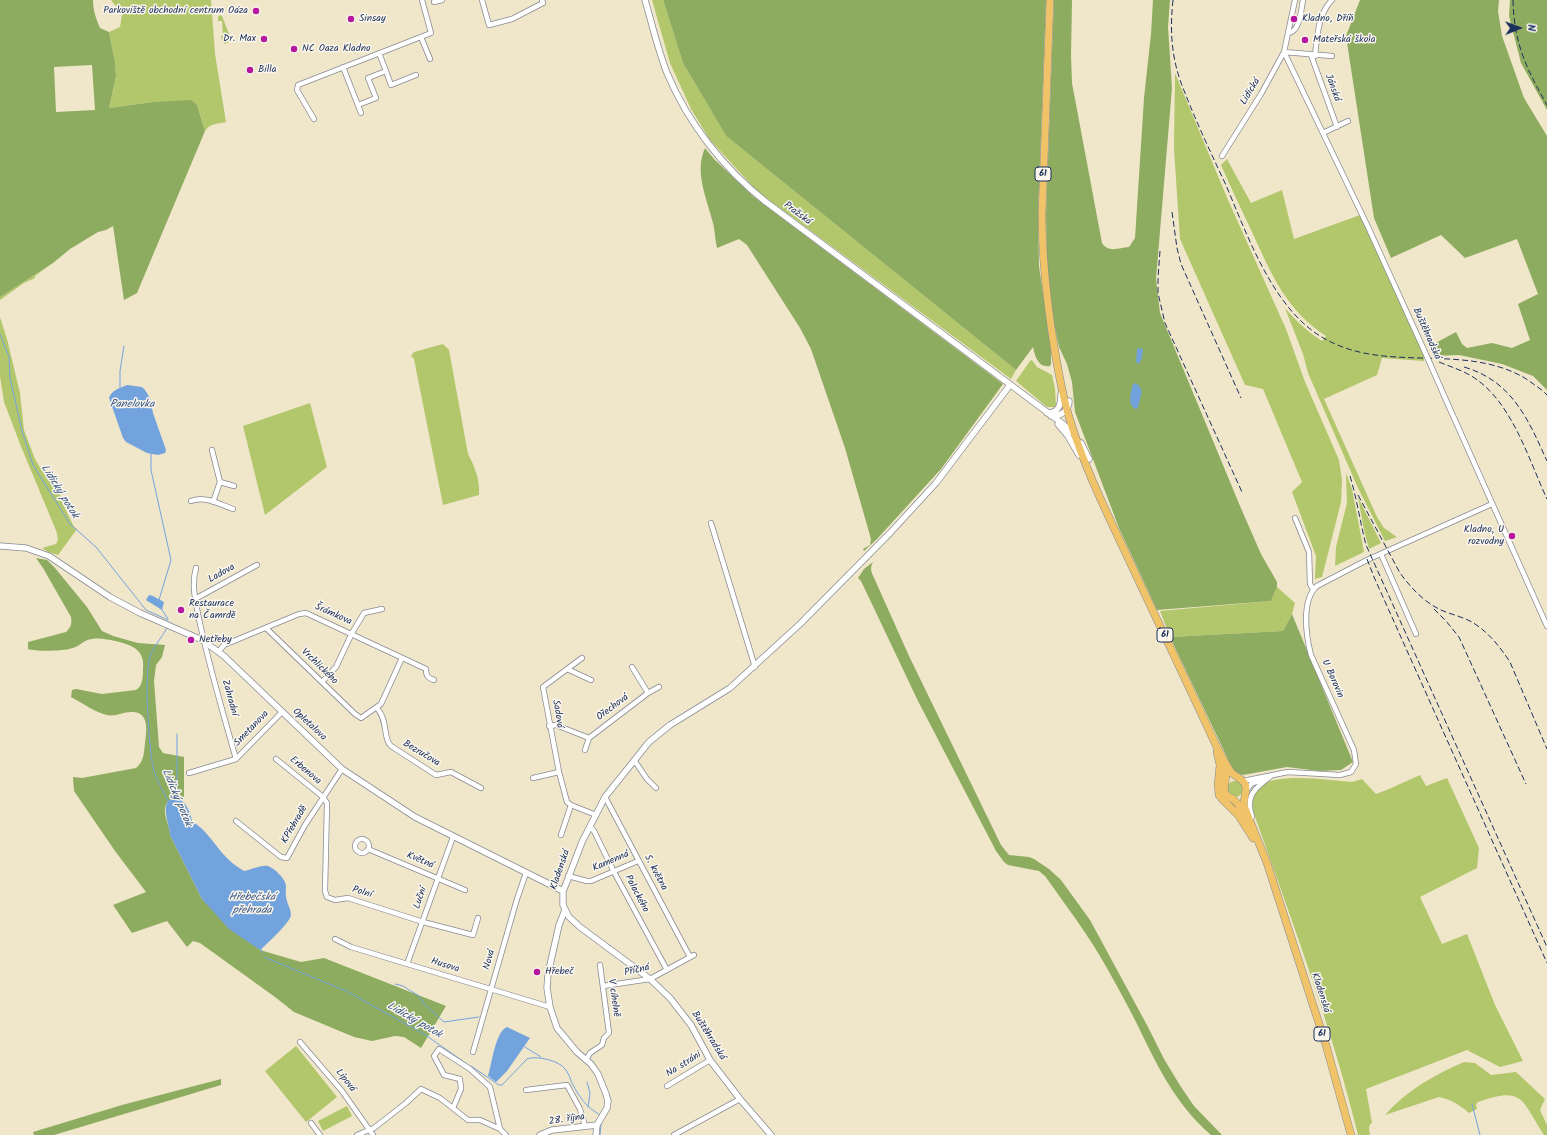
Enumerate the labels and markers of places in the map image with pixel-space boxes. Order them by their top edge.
place label: Parkoviště obchodní centrum Oáza [103,5,248,17]
marker: Parkoviště obchodní centrum Oáza [251,6,261,16]
place label: Sinsay [359,13,386,25]
place label: Kladno, Dříň [1302,13,1354,25]
marker: Sinsay [346,14,356,24]
marker: Kladno, Dříň [1289,14,1299,24]
place label: Dr. Max [223,33,256,45]
marker: Dr. Max [259,34,269,44]
place label: Mateřská škola [1313,34,1375,46]
marker: Mateřská škola [1300,35,1310,45]
place label: NC Oaza Kladno [302,43,371,55]
marker: NC Oaza Kladno [289,44,299,54]
place label: Billa [258,64,276,76]
marker: Billa [245,65,255,75]
place label: Kladno, U rozvodny [1464,524,1504,548]
marker: Kladno, U rozvodny [1507,531,1517,541]
place label: Restaurace na Čamrdě [189,598,235,622]
marker: Restaurace na Čamrdě [176,605,186,615]
place label: Netřeby [199,634,232,646]
marker: Netřeby [186,635,196,645]
place label: Hřebeč [545,966,574,978]
marker: Hřebeč [532,967,542,977]

